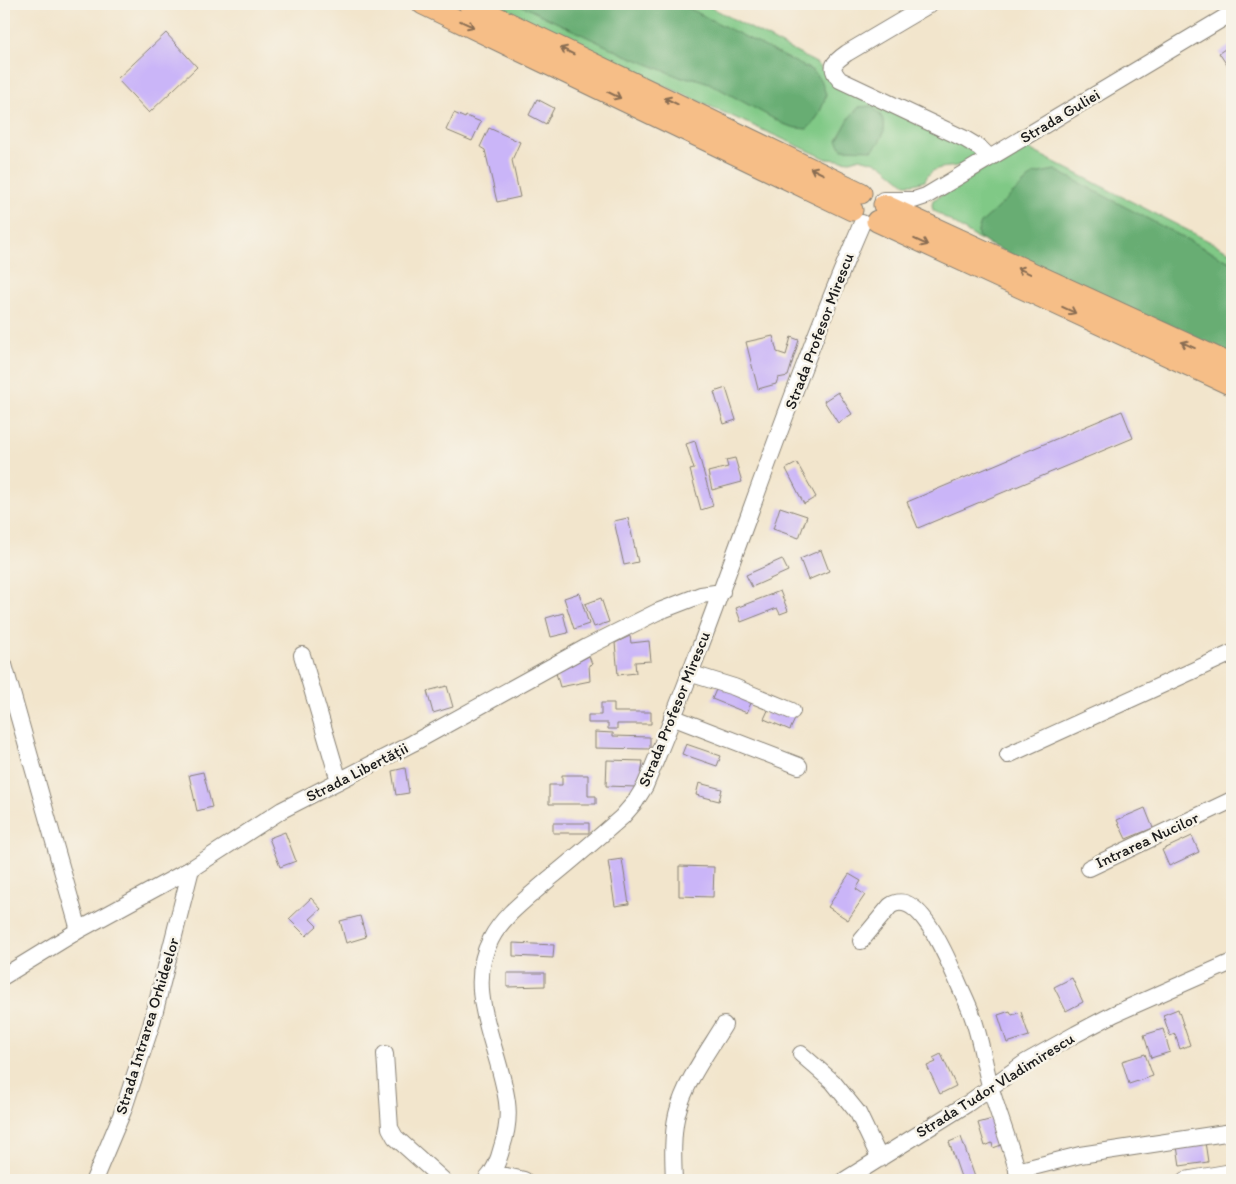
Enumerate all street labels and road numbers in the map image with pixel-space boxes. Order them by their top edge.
street label: Strada Guliei [1017,85,1103,147]
street label: Strada Profesor Mirescu [780,250,858,412]
street label: Strada Profesor Mirescu [634,628,714,789]
street label: Strada Libertății [303,738,411,806]
street label: Intrarea Nucilor [1092,808,1202,872]
street label: Strada Intrarea Orhideelor [111,935,183,1117]
street label: Strada Tudor Vladimirescu [912,1028,1078,1142]

